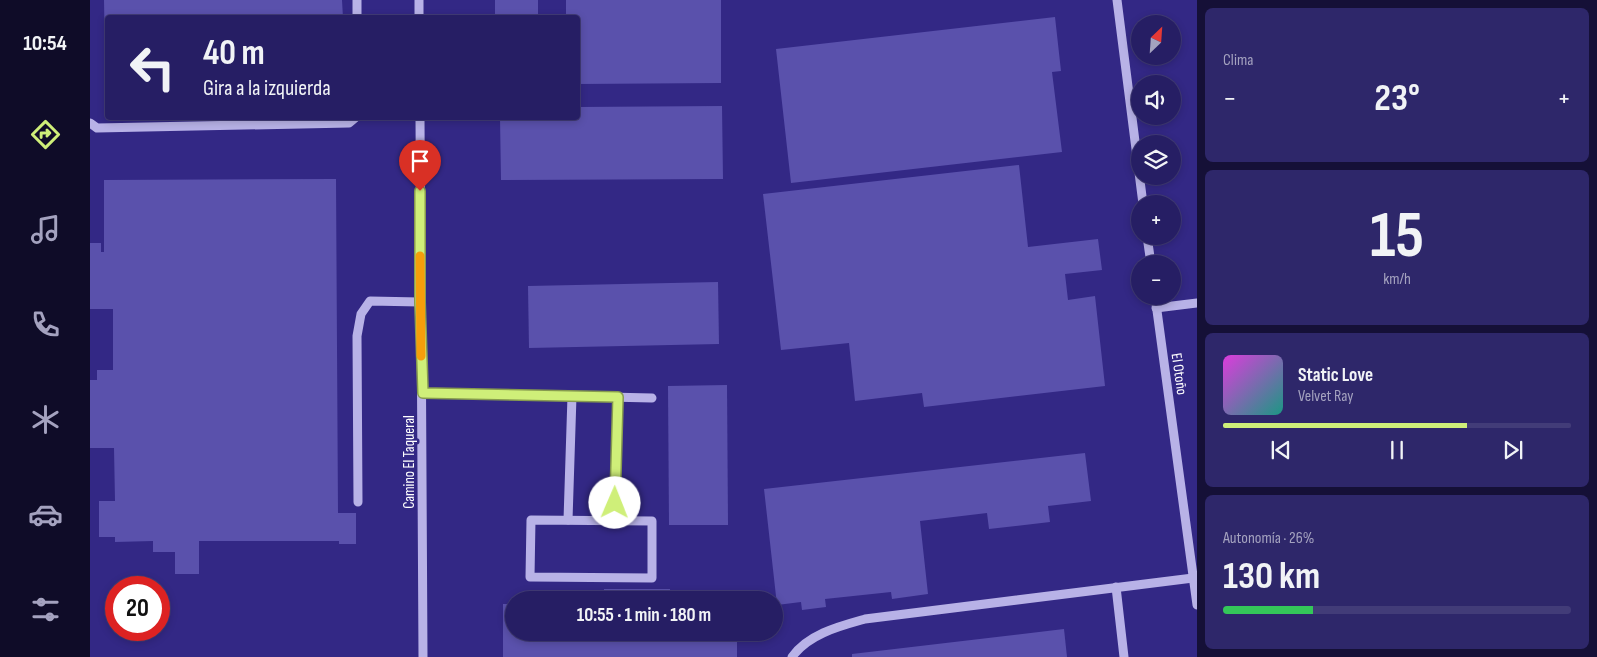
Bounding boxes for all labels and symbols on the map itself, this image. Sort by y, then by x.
north arrow [1131,15,1181,65]
pin [399,140,441,191]
street label: El Otoño [1167,352,1191,396]
street label: Camino El Taqueral [400,415,419,509]
position arrow [588,476,640,528]
speed limit sign: 20 [105,576,170,641]

